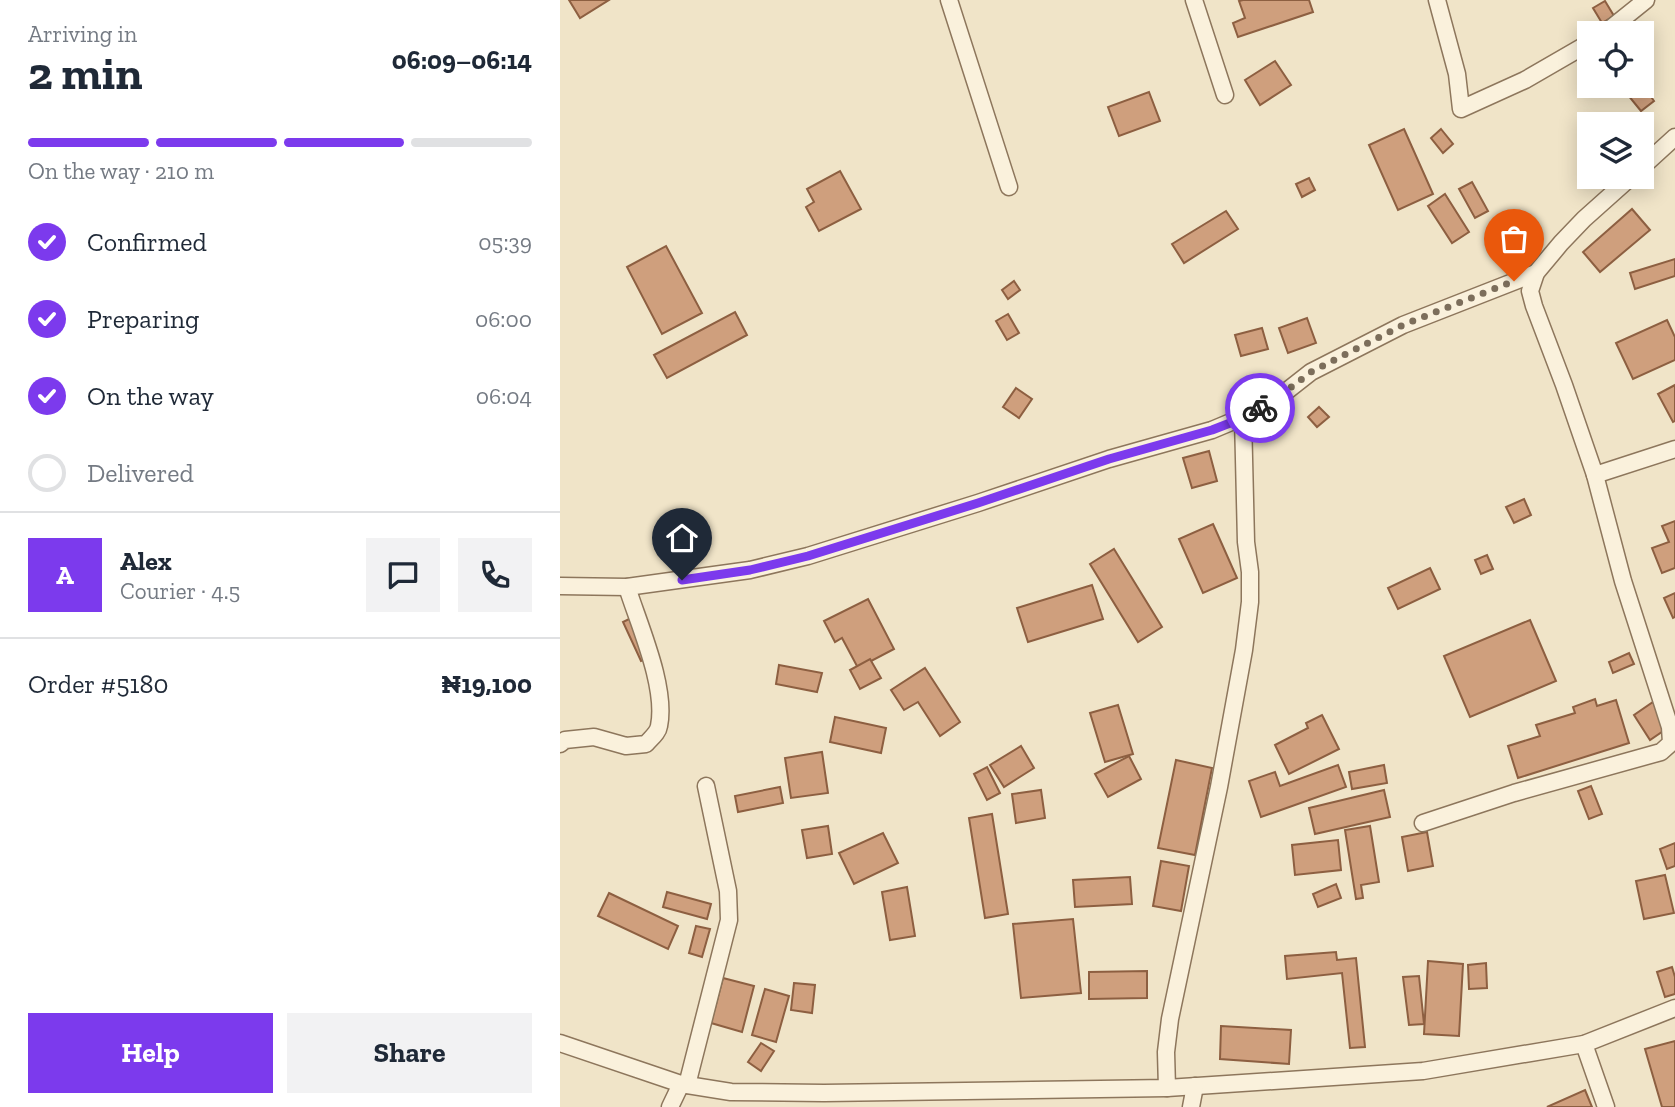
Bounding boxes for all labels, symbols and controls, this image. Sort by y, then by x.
text: Arriving in [28,20,137,48]
map controls [1577,21,1654,189]
button: locate [1577,21,1654,98]
text: 06:09–06:14 [392,44,532,76]
text: 2 min [28,46,143,101]
button: layers [1577,112,1654,189]
text: On the way · 210 m [28,157,214,185]
pin [1484,209,1544,281]
icon: bag [1495,220,1533,258]
icon: check [28,223,66,261]
text: Confirmed [87,226,207,258]
text: 05:39 [478,228,532,256]
icon: check [28,300,66,338]
text: Preparing [87,303,199,335]
text: 06:00 [475,305,532,333]
courier [1225,373,1295,443]
icon: check [28,377,66,415]
text: On the way [87,380,214,412]
text: 06:04 [476,382,532,410]
icon: bike [1241,389,1279,427]
text: Delivered [87,457,194,489]
pin [652,508,712,580]
icon: home [663,519,701,557]
button: chat [366,538,440,612]
button: phone [458,538,532,612]
text: Alex [120,545,172,577]
text: A [56,559,74,591]
text: Courier · 4.5 [120,577,240,605]
text: Order #5180 [28,668,168,700]
text: ₦19,100 [441,668,532,700]
button: Help [28,1013,273,1093]
button: Share [287,1013,532,1093]

